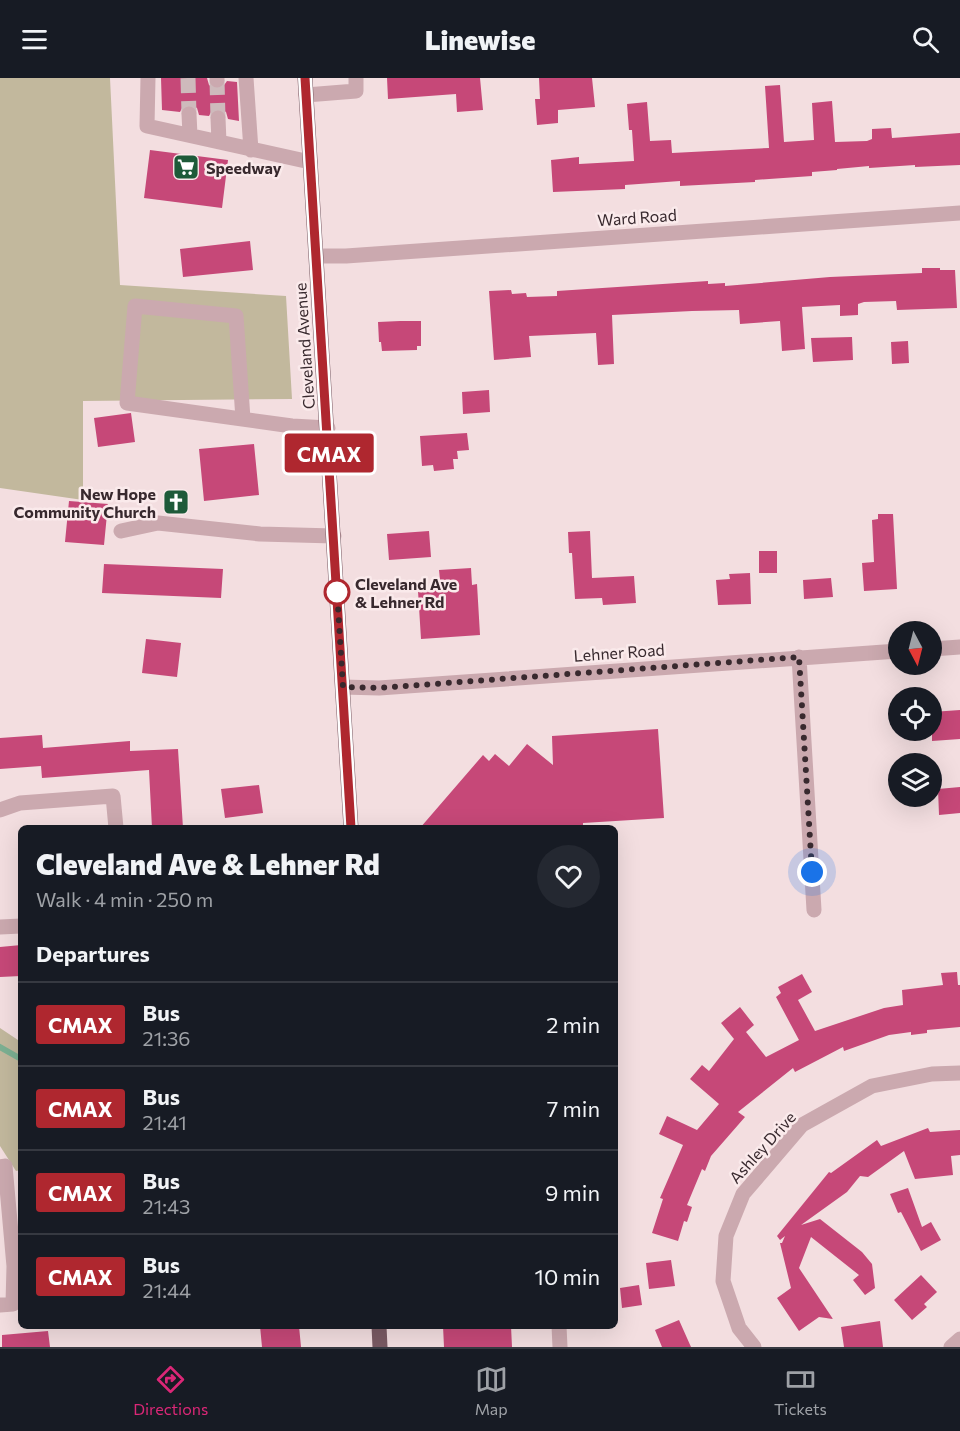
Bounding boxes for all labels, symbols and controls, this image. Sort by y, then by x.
icon: menu [18,23,51,56]
text: Linewise [425,23,535,56]
icon: search [909,23,942,56]
supermarket icon: Speedway [171,152,201,182]
place label: Speedway [206,158,282,177]
street label: Ward Road [597,205,677,229]
street label: Cleveland Avenue [290,282,318,410]
line badge: CMAX [287,434,371,472]
text: CMAX [297,441,361,466]
place label: New Hope Community Church [13,484,156,521]
church icon: New Hope Community Church [161,487,191,517]
place label: Cleveland Ave & Lehner Rd [355,574,457,611]
marker: Cleveland Ave & Lehner Rd [324,579,350,605]
north arrow [888,621,942,675]
map controls [888,621,942,807]
street label: Lehner Road [573,639,665,665]
button: locate [888,687,942,741]
button: layers [888,753,942,807]
button: heart [537,845,600,908]
text: Cleveland Ave & Lehner Rd [36,847,380,881]
your location [797,857,827,887]
text: Walk · 4 min · 250 m [36,887,213,911]
text: Departures [36,940,150,967]
text: Bus [143,999,180,1026]
text: 2 min [546,1011,600,1038]
text: CMAX [48,1012,113,1037]
text: 21:36 [143,1026,191,1050]
text: Bus [143,1083,180,1110]
text: 7 min [547,1095,600,1122]
text: CMAX [48,1096,113,1121]
street label: Ashley Drive [725,1107,799,1187]
text: 21:41 [143,1110,187,1134]
text: Bus [143,1167,180,1194]
text: 9 min [545,1179,600,1206]
text: CMAX [48,1180,113,1205]
text: 21:43 [143,1194,190,1218]
text: Bus [143,1251,180,1278]
text: 10 min [535,1263,600,1290]
text: CMAX [48,1264,113,1289]
text: 21:44 [143,1278,191,1302]
tab: Directions [133,1363,208,1418]
tab: Map [475,1363,508,1418]
tab: Tickets [774,1363,827,1418]

